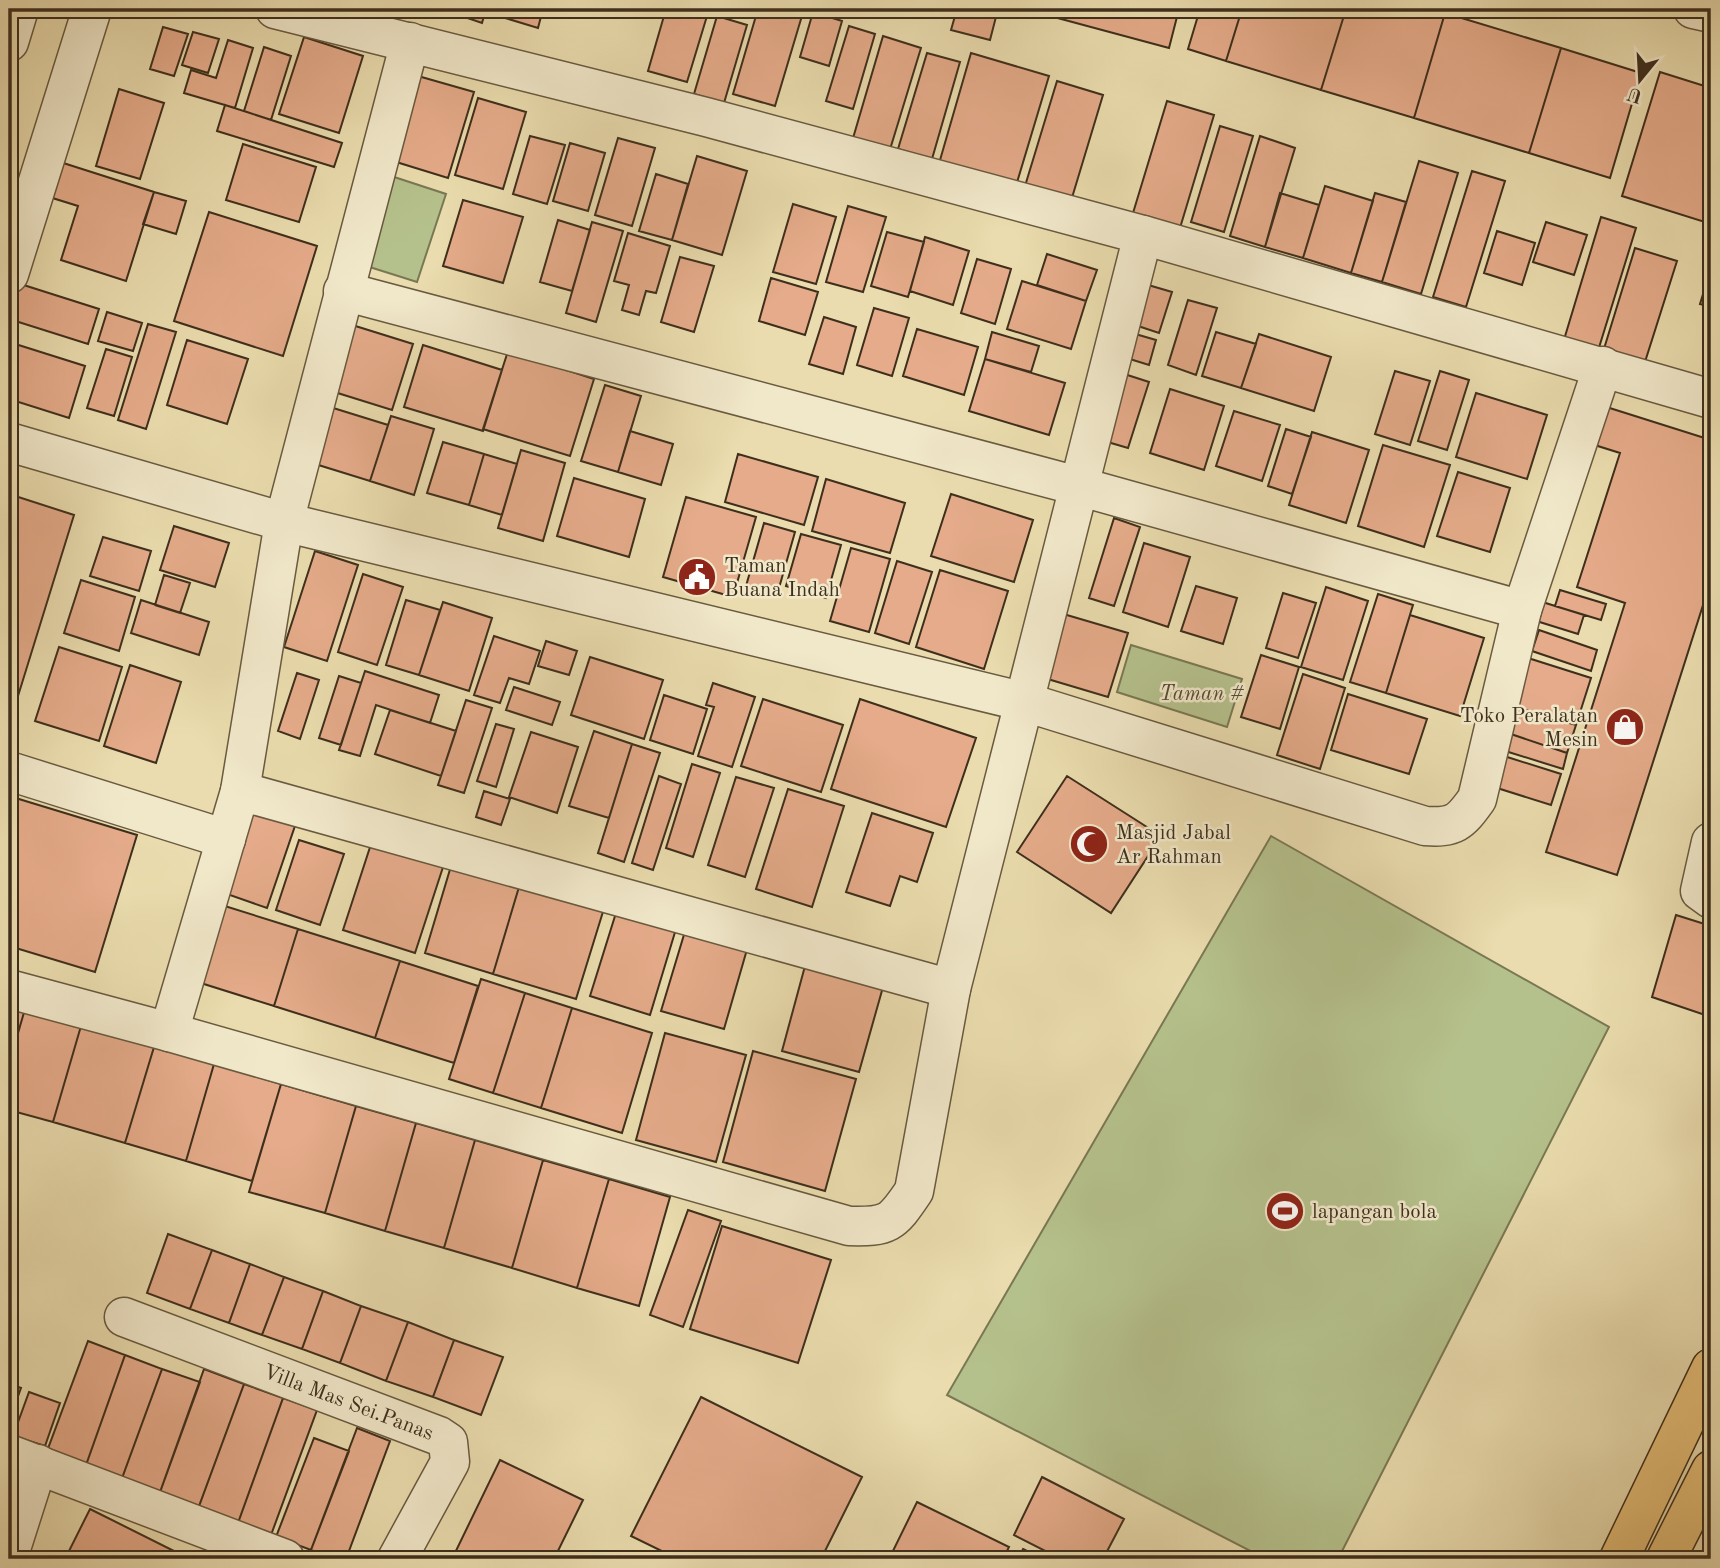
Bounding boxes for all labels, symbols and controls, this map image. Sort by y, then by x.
north arrow [1604,46,1674,116]
text: U [1625,82,1646,105]
public building icon: Taman Buana Indah [676,556,718,598]
place label: Taman Buana Indah [724,556,840,601]
park label: Taman # [1160,684,1244,705]
place label: Toko Peralatan Mesin [1460,706,1598,751]
shop icon: Toko Peralatan Mesin [1604,706,1646,748]
mosque icon: Masjid Jabal Ar Rahman [1068,823,1110,865]
place label: Masjid Jabal Ar Rahman [1116,823,1231,868]
sports icon: lapangan bola [1264,1190,1306,1232]
place label: lapangan bola [1312,1202,1437,1223]
street label: Villa Mas Sei.Panas [260,1362,436,1445]

